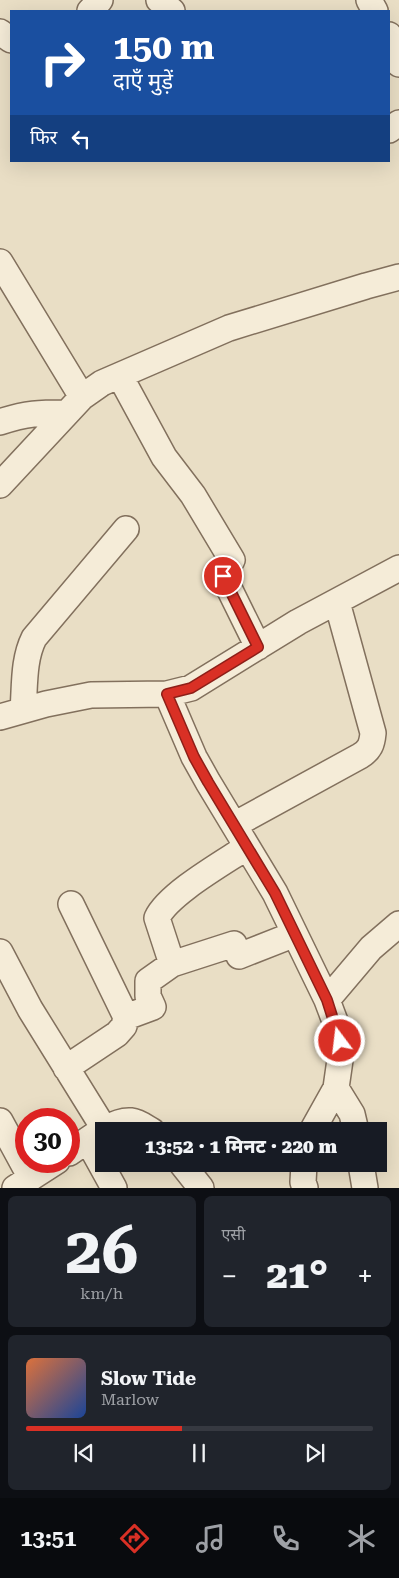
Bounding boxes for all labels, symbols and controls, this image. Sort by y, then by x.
text: 150 m [113,27,214,68]
icon: right [30,30,95,95]
text: दाएँ मुड़ें [113,69,173,94]
icon: left [67,125,95,153]
text: फिर [30,126,57,149]
pin [202,555,244,597]
icon: arrive [209,562,237,590]
position arrow [313,1014,365,1066]
speed limit sign: 30 [15,1108,80,1173]
text: 13:52 · 1 मिनट · 220 m [145,1135,337,1158]
text: 26 [65,1213,138,1289]
text: एसी [222,1225,245,1244]
text: 21° [266,1253,328,1297]
text: − [222,1260,237,1293]
text: + [357,1260,373,1293]
text: km/h [80,1284,123,1303]
text: Slow Tide [101,1367,196,1390]
text: Marlow [101,1390,159,1409]
icon: previous [70,1439,98,1467]
icon: pause [185,1439,213,1467]
icon: next [301,1439,329,1467]
icon: directions [117,1521,152,1556]
icon: music [193,1521,228,1556]
icon: phone [268,1521,303,1556]
icon: climate [344,1521,379,1556]
text: 13:51 [20,1526,76,1551]

